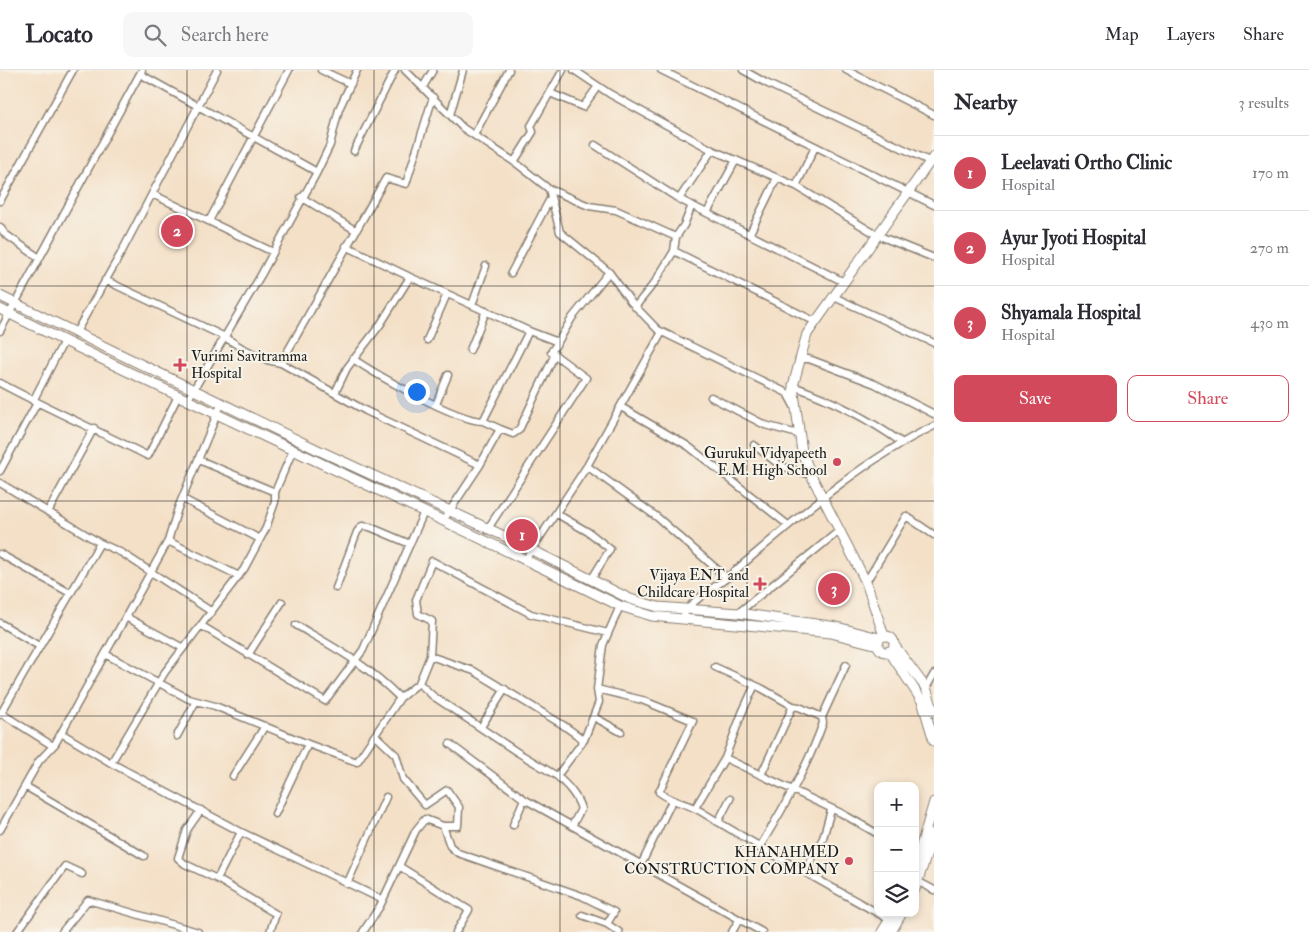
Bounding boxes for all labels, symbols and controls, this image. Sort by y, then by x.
search box [123,12,473,57]
text: Locato [25,19,93,50]
icon: search [141,21,169,49]
text: Search here [181,23,269,47]
text: Map [1105,23,1139,46]
text: Layers [1167,23,1215,46]
text: Share [1243,23,1284,46]
text: Nearby [954,89,1017,116]
text: 3 results [1238,93,1289,113]
text: Leelavati Ortho Clinic [1001,151,1172,175]
text: 1 [967,163,973,183]
text: 170 m [1252,163,1289,183]
text: Hospital [1001,175,1055,195]
pin: 2 [161,212,193,250]
text: Ayur Jyoti Hospital [1001,226,1146,250]
text: 2 [966,238,974,258]
text: 270 m [1250,238,1289,258]
text: Hospital [1001,250,1055,270]
text: Shyamala Hospital [1001,301,1141,325]
text: 3 [967,313,973,333]
text: 430 m [1250,313,1289,333]
text: Hospital [1001,325,1055,345]
place label: Vurimi Savitramma Hospital [191,347,308,384]
marker: Vurimi Savitramma Hospital [173,358,187,372]
button: Save [954,375,1117,422]
button: Share [1127,375,1289,422]
your location [404,379,430,405]
place label: Gurukul Vidyapeeth E.M. High School [704,444,827,480]
marker: Gurukul Vidyapeeth E.M. High School [831,456,843,468]
pin: 1 [506,516,538,554]
place label: Vijaya ENT and Childcare Hospital [637,566,750,603]
pin: 3 [818,570,850,608]
marker: Vijaya ENT and Childcare Hospital [753,577,767,591]
map controls [874,782,919,917]
button: + [874,782,919,827]
button: − [874,827,919,872]
place label: KHANAHMED CONSTRUCTION COMPANY [624,843,840,879]
marker: KHANAHMED CONSTRUCTION COMPANY [843,855,855,867]
button: layers [874,872,919,917]

